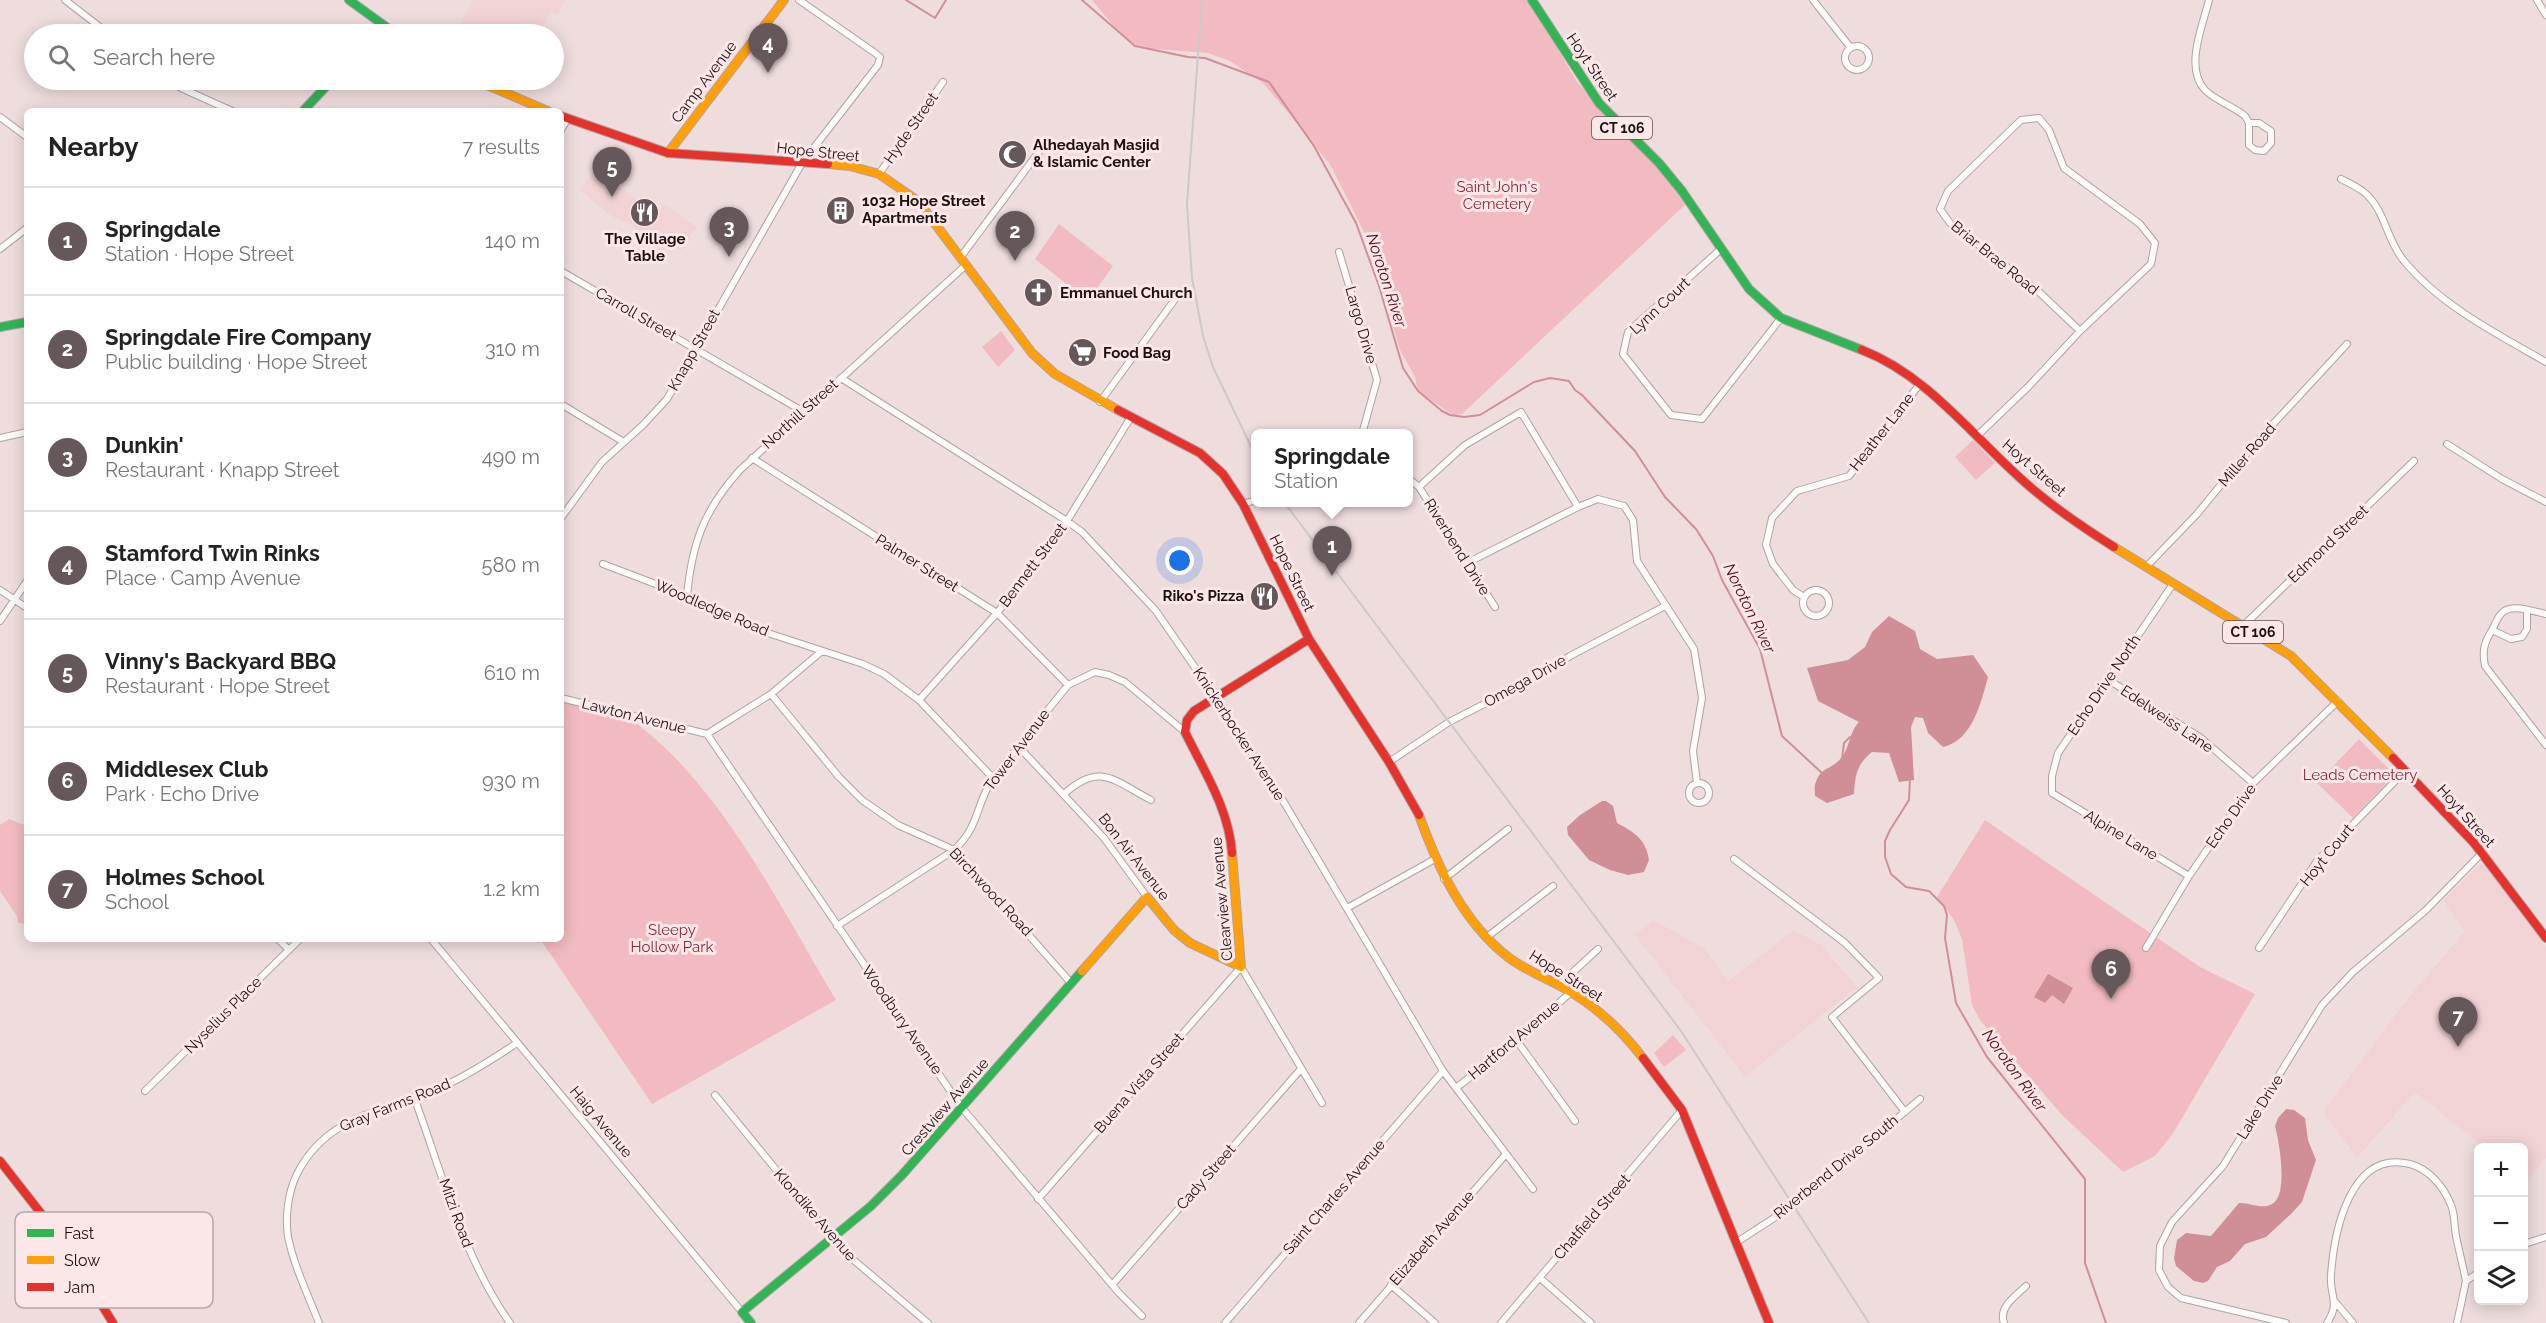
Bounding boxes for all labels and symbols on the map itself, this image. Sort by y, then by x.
pin: 4 [748,23,788,73]
street label: Hoyt Street [1563,30,1621,104]
street label: Camp Avenue [667,38,741,126]
street label: Hyde Street [880,89,942,167]
road number: CT 106 [1592,117,1652,139]
place label: Alhedayah Masjid & Islamic Center [1033,136,1160,171]
mosque icon: Alhedayah Masjid & Islamic Center [996,138,1028,170]
street label: Hope Street [776,139,860,165]
pin: 5 [592,148,632,197]
park label: Saint John's Cemetery [1456,178,1538,213]
place label: 1032 Hope Street Apartments [862,192,986,227]
building icon: 1032 Hope Street Apartments [825,194,857,226]
restaurant icon: The Village Table [629,196,661,228]
pin: 3 [710,208,748,257]
pin: 2 [996,212,1034,261]
street label: Briar Brae Road [1948,217,2042,299]
place label: The Village Table [604,230,686,265]
water label: Noroton River [1362,231,1411,330]
street label: Lynn Court [1626,274,1694,338]
church icon: Emmanuel Church [1023,277,1055,309]
street label: Carroll Street [592,284,680,344]
place label: Emmanuel Church [1060,284,1193,302]
street label: Largo Drive [1341,284,1381,366]
street label: Knapp Street [664,306,724,394]
supermarket icon: Food Bag [1066,337,1098,369]
place label: Food Bag [1103,344,1171,362]
street label: Northill Street [758,375,842,453]
street label: Heather Lane [1846,389,1918,474]
street label: Miller Road [2215,420,2279,490]
street label: Hoyt Street [1999,436,2069,500]
street label: Riverbend Drive [1420,495,1494,599]
street label: Edmond Street [2284,501,2372,587]
street label: Bennett Street [996,519,1070,611]
pin: 1 [1312,526,1352,576]
street label: Palmer Street [872,530,962,596]
street label: Hope Street [1266,532,1318,614]
your location [1165,546,1194,575]
water label: Noroton River [1720,560,1780,657]
street label: Woodledge Road [652,576,772,640]
restaurant icon: Riko's Pizza [1249,580,1281,612]
place label: Riko's Pizza [1163,587,1244,605]
road number: CT 106 [2223,621,2283,643]
street label: Echo Drive North [2064,631,2144,739]
street label: Omega Drive [1481,651,1569,711]
street label: Knickerbocker Avenue [1189,664,1289,804]
street label: Edelweiss Lane [2117,681,2217,757]
street label: Lawton Avenue [580,694,688,738]
street label: Tower Avenue [980,705,1054,794]
park label: Leads Cemetery [2303,766,2417,784]
street label: Echo Drive [2202,780,2260,852]
street label: Hoyt Street [2433,781,2499,851]
street label: Alpine Lane [2081,806,2161,864]
street label: Bon Air Avenue [1094,810,1174,904]
street label: Hoyt Court [2296,820,2358,890]
street label: Clearview Avenue [1208,836,1236,962]
street label: Birchwood Road [946,844,1036,940]
park label: Sleepy Hollow Park [631,921,714,956]
street label: Hope Street [1526,946,1606,1006]
pin: 6 [2092,950,2130,999]
street label: Woodbury Avenue [858,962,946,1078]
street label: Nyselius Place [181,973,265,1057]
street label: Hartford Avenue [1465,997,1563,1083]
pin: 7 [2438,998,2478,1047]
water label: Noroton River [1978,1025,2051,1116]
street label: Buena Vista Street [1090,1029,1188,1137]
street label: Crestview Avenue [898,1054,993,1160]
street label: Lake Drive [2233,1071,2287,1143]
street label: Gray Farms Road [337,1075,453,1135]
street label: Haig Avenue [566,1083,636,1162]
street label: Riverbend Drive South [1770,1111,1902,1223]
street label: Saint Charles Avenue [1279,1136,1389,1258]
street label: Cady Street [1173,1141,1239,1213]
street label: Klondike Avenue [770,1165,860,1265]
street label: Chatfield Street [1550,1171,1634,1263]
street label: Mitzi Road [435,1176,477,1250]
street label: Elizabeth Avenue [1386,1187,1478,1289]
legend [15,1212,213,1308]
text: Fast [64,1224,95,1243]
text: Slow [64,1251,100,1270]
text: Jam [64,1278,95,1297]

